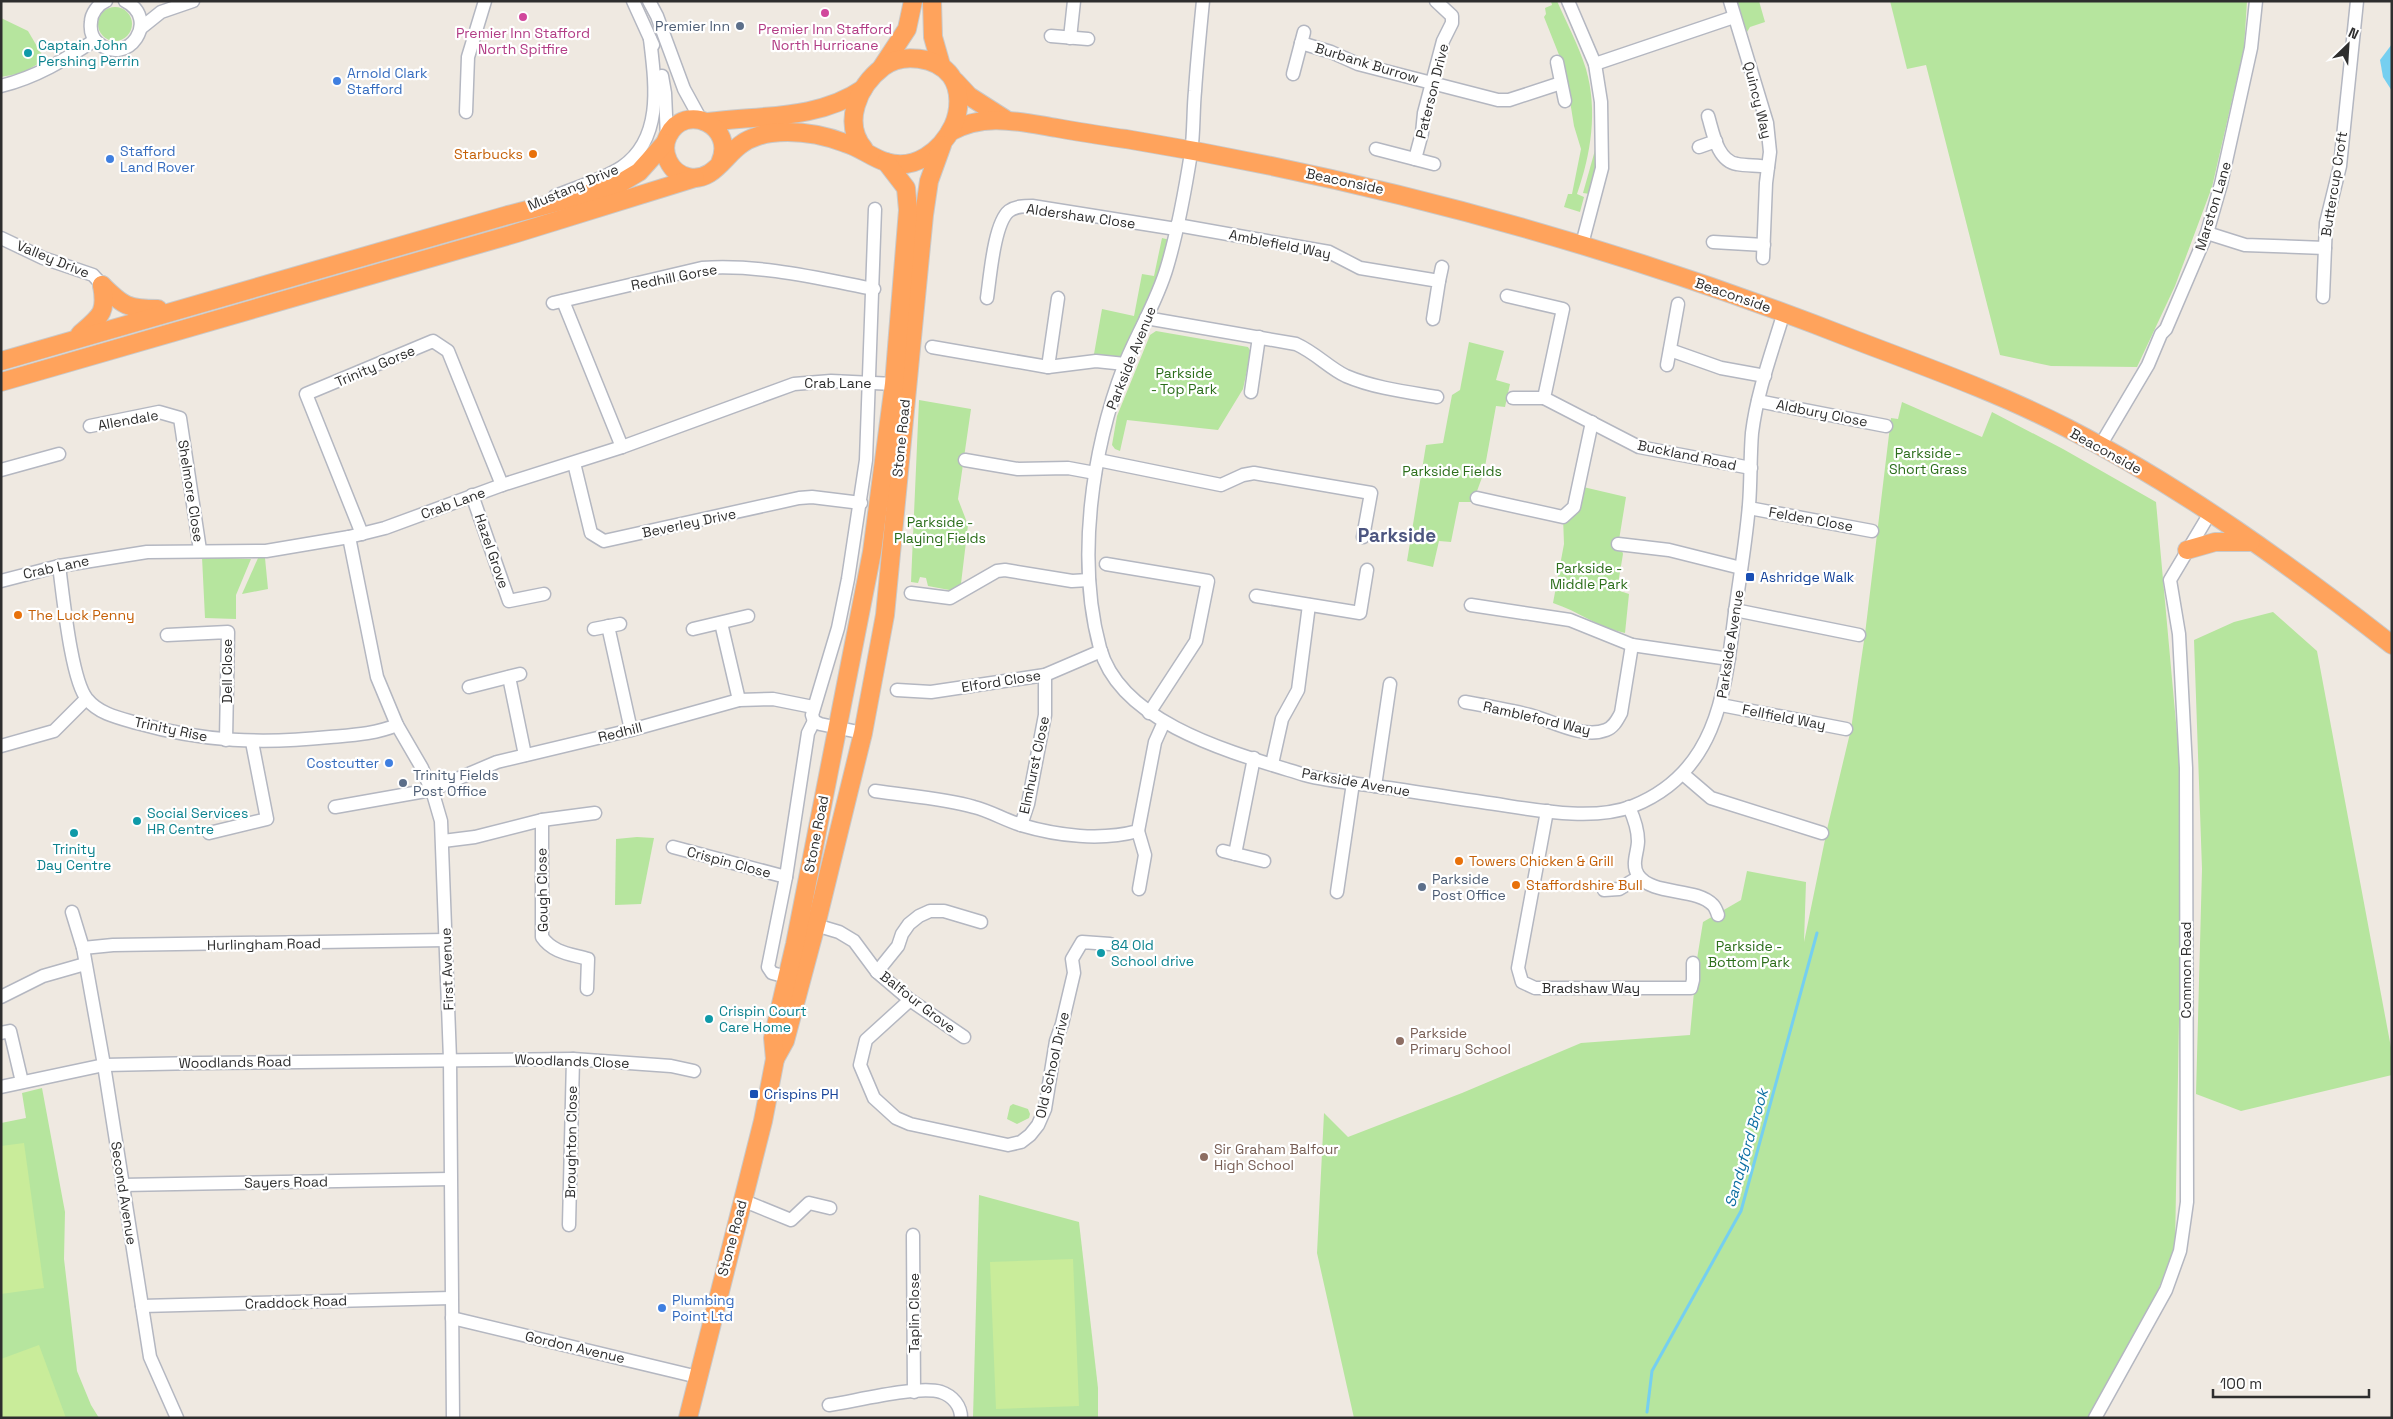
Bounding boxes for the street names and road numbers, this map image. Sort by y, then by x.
street label: Burbank Burrow [1313,39,1421,87]
street label: Paterson Drive [1412,42,1452,140]
street label: Quincy Way [1740,60,1776,140]
street label: Buttercup Croft [2317,130,2351,238]
street label: Marston Lane [2191,159,2235,253]
street label: Mustang Drive [525,160,621,214]
street label: Beaconside [1304,164,1386,198]
street label: Aldershaw Close [1025,199,1137,233]
street label: Amblefield Way [1228,225,1332,263]
street label: Valley Drive [14,236,92,282]
street label: Redhill Gorse [629,260,719,294]
street label: Beaconside [1693,274,1773,316]
street label: Parkside Avenue [1102,304,1160,412]
street label: Trinity Gorse [332,341,418,391]
street label: Crab Lane [804,374,872,392]
street label: Aldbury Close [1775,395,1869,431]
street label: Stone Road [888,398,914,478]
street label: Allendale [96,406,160,434]
street label: Beaconside [2067,424,2145,478]
street label: Buckland Road [1636,436,1738,474]
street label: Shelmore Close [174,439,208,543]
street label: Crab Lane [418,483,488,523]
street label: Felden Close [1767,503,1855,535]
street label: Beverley Drive [640,504,738,542]
street label: Hazel Grove [471,511,513,591]
street label: Crab Lane [21,551,91,583]
street label: Parkside Avenue [1713,588,1747,700]
street label: Dell Close [218,639,236,703]
street label: Elford Close [960,666,1042,696]
street label: Rambleford Way [1481,697,1593,739]
street label: Fellfield Way [1741,700,1827,734]
street label: Trinity Rise [133,712,209,746]
street label: Elmhurst Close [1015,714,1053,816]
street label: Redhill [596,718,644,746]
street label: Parkside Avenue [1300,764,1412,800]
street label: Stone Road [800,794,832,874]
street label: Crispin Close [685,842,773,882]
street label: Gough Close [532,848,552,932]
street label: Common Road [2177,922,2195,1018]
street label: First Avenue [437,927,457,1011]
street label: Hurlingham Road [207,934,321,954]
street label: Balfour Grove [877,967,959,1037]
street label: Bradshaw Way [1542,979,1640,997]
street label: Old School Drive [1031,1010,1073,1120]
street label: Woodlands Close [514,1050,630,1072]
street label: Woodlands Road [178,1052,292,1072]
street label: Broughton Close [561,1086,581,1198]
street label: Second Avenue [107,1140,141,1246]
street label: Sayers Road [244,1172,328,1192]
street label: Stone Road [713,1198,751,1278]
street label: Taplin Close [905,1273,923,1353]
street label: Craddock Road [244,1291,348,1313]
street label: Gordon Avenue [523,1327,627,1367]

